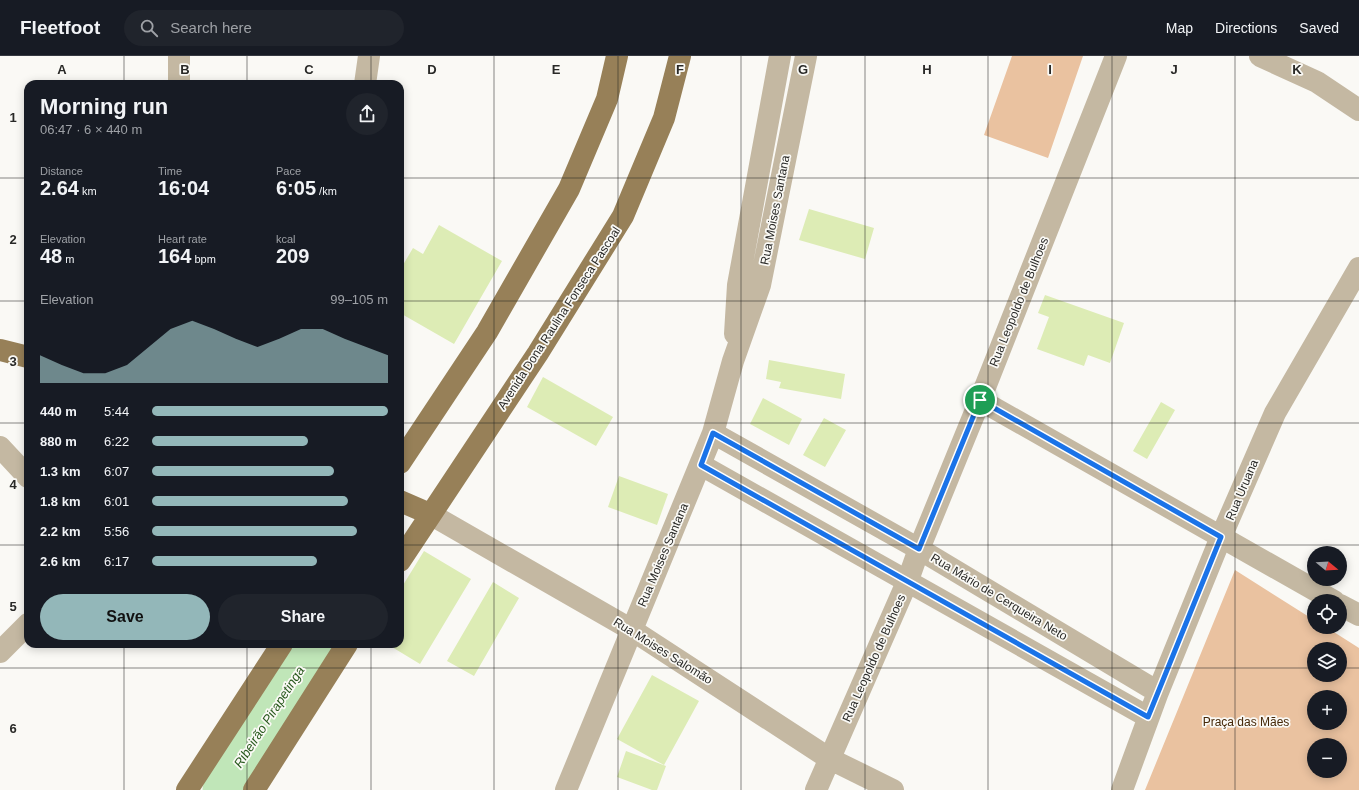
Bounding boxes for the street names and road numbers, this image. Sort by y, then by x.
street label: Rua Moises Santana [757,154,793,266]
street label: Avenida Dona Raulina Fonseca Pascoal [495,224,623,412]
street label: Rua Leopoldo de Bulhoes [987,235,1051,369]
street label: Rua Uruana [1223,457,1261,523]
street label: Rua Moises Santana [635,501,691,609]
street label: Rua Mário de Cerqueira Neto [928,551,1070,644]
street label: Rua Leopoldo de Bulhoes [840,592,908,724]
street label: Rua Moises Salomão [611,615,715,687]

